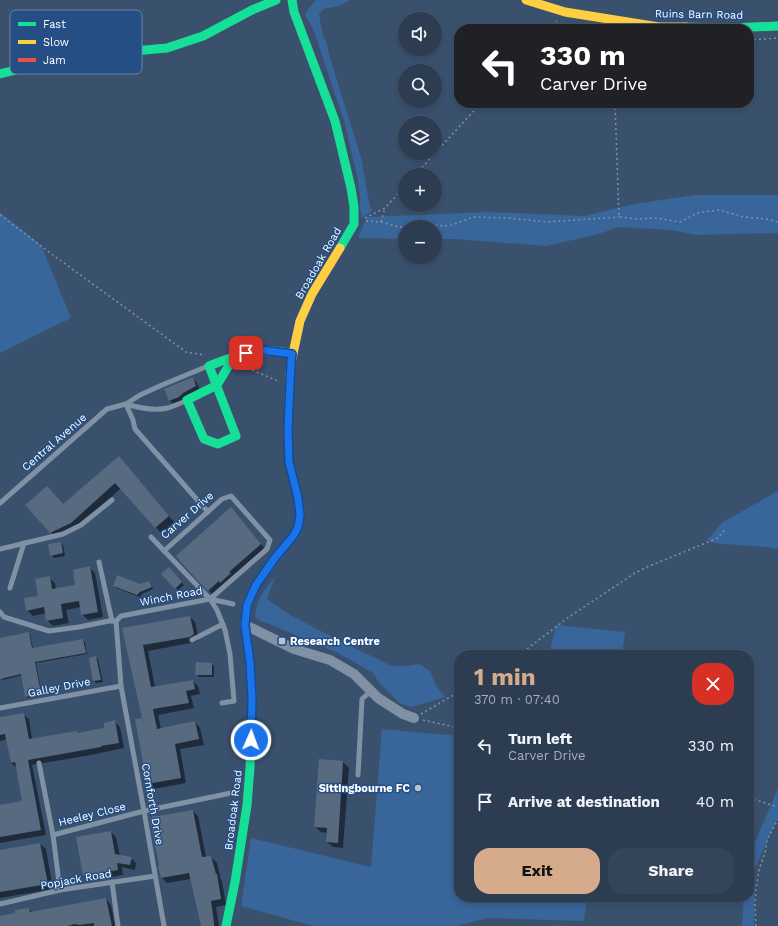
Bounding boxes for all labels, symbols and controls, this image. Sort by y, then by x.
street label: Ruins Barn Road [655,7,743,22]
legend [10,10,142,74]
map controls [398,12,442,264]
button: sound [398,12,442,56]
text: Fast [43,18,66,31]
text: Slow [43,36,69,49]
text: 330 m [540,39,626,72]
icon: left [474,40,526,92]
text: Jam [43,54,66,67]
button: search [398,64,442,108]
text: Carver Drive [540,73,647,94]
button: layers [398,116,442,160]
button: + [398,168,442,212]
button: − [398,220,442,264]
street label: Broadoak Road [293,225,344,301]
pin [229,336,263,370]
icon: arrive [235,342,257,364]
street label: Central Avenue [19,411,89,474]
street label: Carver Drive [158,489,216,542]
street label: Winch Road [138,584,204,609]
place label: Research Centre [290,635,380,648]
marker: Research Centre [277,636,287,646]
text: 1 min [474,663,536,691]
button: close [692,663,734,705]
street label: Galley Drive [27,675,92,700]
text: 370 m · 07:40 [474,692,560,707]
position arrow [230,719,272,761]
text: Turn left [508,730,572,748]
icon: left [474,735,496,757]
text: 330 m [688,737,734,755]
text: Carver Drive [508,748,586,763]
street label: Cornforth Drive [139,762,166,846]
street label: Broadoak Road [222,769,245,851]
place label: Sittingbourne FC [319,782,410,795]
marker: Sittingbourne FC [413,783,423,793]
icon: arrive [474,791,496,813]
text: Arrive at destination [508,793,660,811]
text: 40 m [696,793,734,811]
street label: Heeley Close [57,800,127,829]
button: Exit [474,848,600,894]
button: Share [608,848,734,894]
street label: Popjack Road [39,867,113,892]

